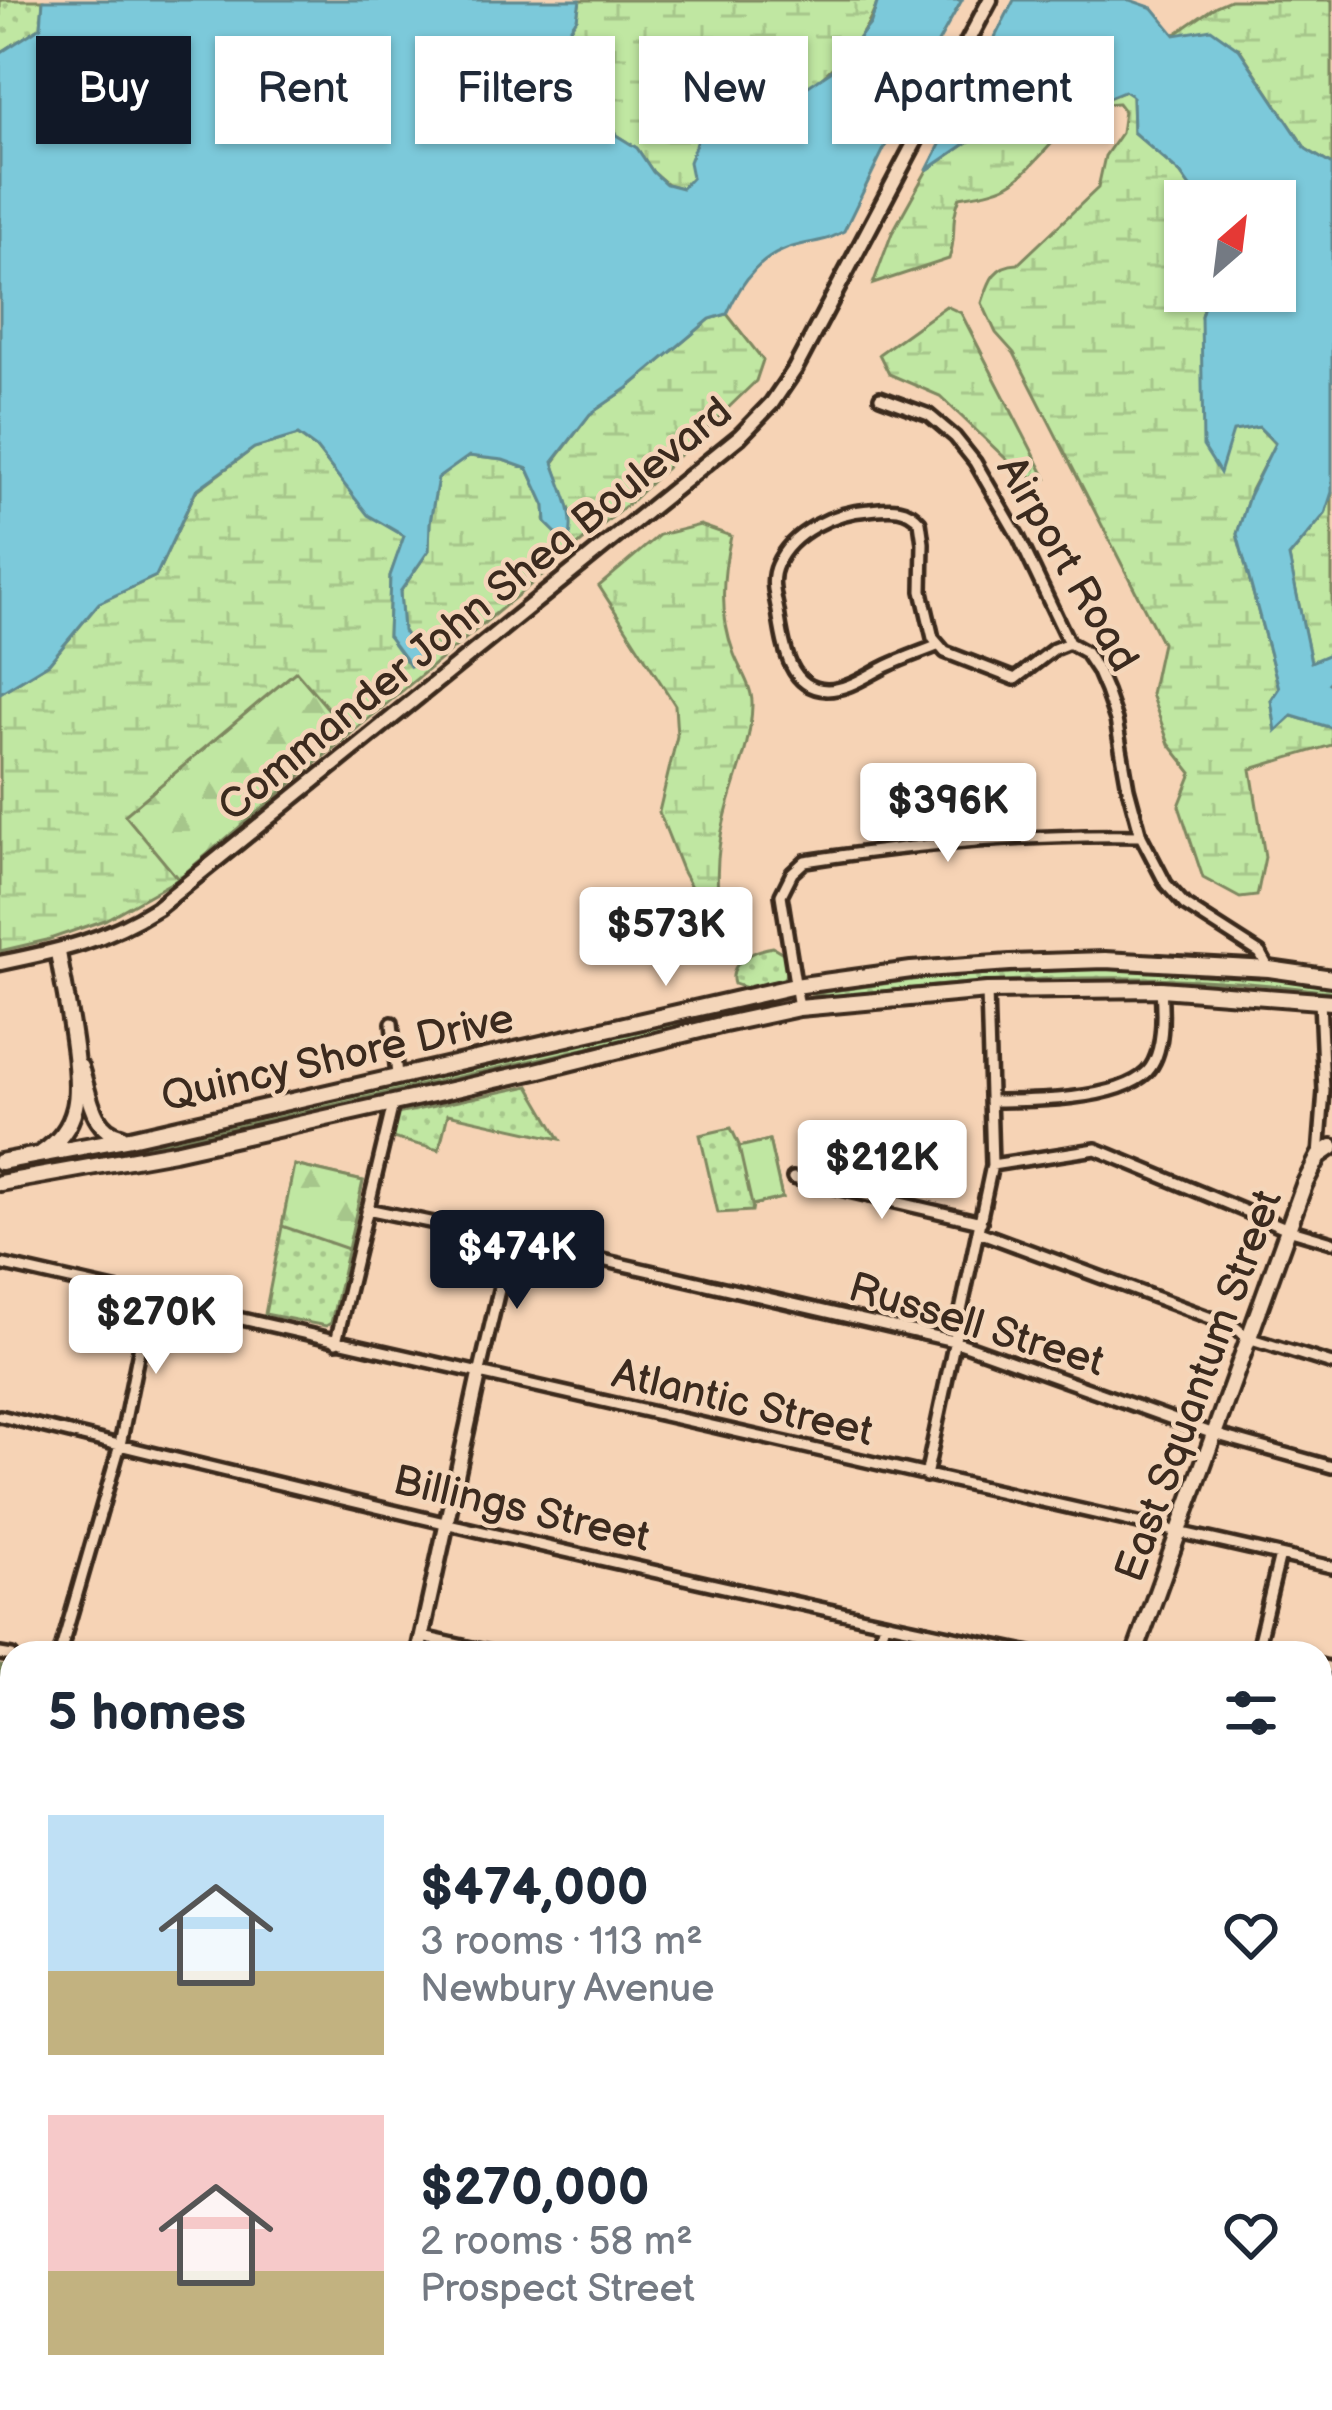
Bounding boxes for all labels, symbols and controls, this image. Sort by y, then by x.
chip: Buy [36,36,191,144]
chip: Rent [215,36,391,144]
chip: Filters [415,36,615,144]
chip: New [639,36,808,144]
chip: Apartment [832,36,1114,144]
north arrow [1164,180,1296,312]
map controls [1164,180,1296,312]
street label: Commander John Shea Boulevard [208,387,743,833]
street label: Airport Road [985,447,1149,681]
pin: $396K [864,763,1032,865]
text: $396K [887,778,1009,825]
pin: $573K [582,887,750,989]
text: $573K [606,902,726,949]
street label: Quincy Shore Drive [156,993,519,1124]
pin: $212K [798,1120,966,1222]
text: $212K [825,1135,939,1182]
street label: East Squantum Street [1105,1183,1294,1589]
pin: $474K [433,1210,601,1312]
text: $474K [457,1225,577,1272]
street label: Russell Street [842,1262,1110,1388]
pin: $270K [72,1275,240,1377]
text: $270K [96,1290,216,1337]
street label: Atlantic Street [607,1349,878,1458]
street label: Billings Street [388,1455,655,1564]
icon: filters [1218,1680,1284,1746]
text: 5 homes [48,1683,246,1744]
text: $474,000 [420,1858,648,1919]
icon: home [144,1863,288,2007]
icon: heart [1218,1902,1284,1968]
text: 3 rooms · 113 m² [420,1919,703,1966]
text: Newbury Avenue [420,1966,714,2013]
text: $270,000 [420,2158,649,2219]
icon: home [144,2163,288,2307]
icon: heart [1218,2202,1284,2268]
text: 2 rooms · 58 m² [420,2219,693,2266]
text: Prospect Street [420,2266,695,2313]

